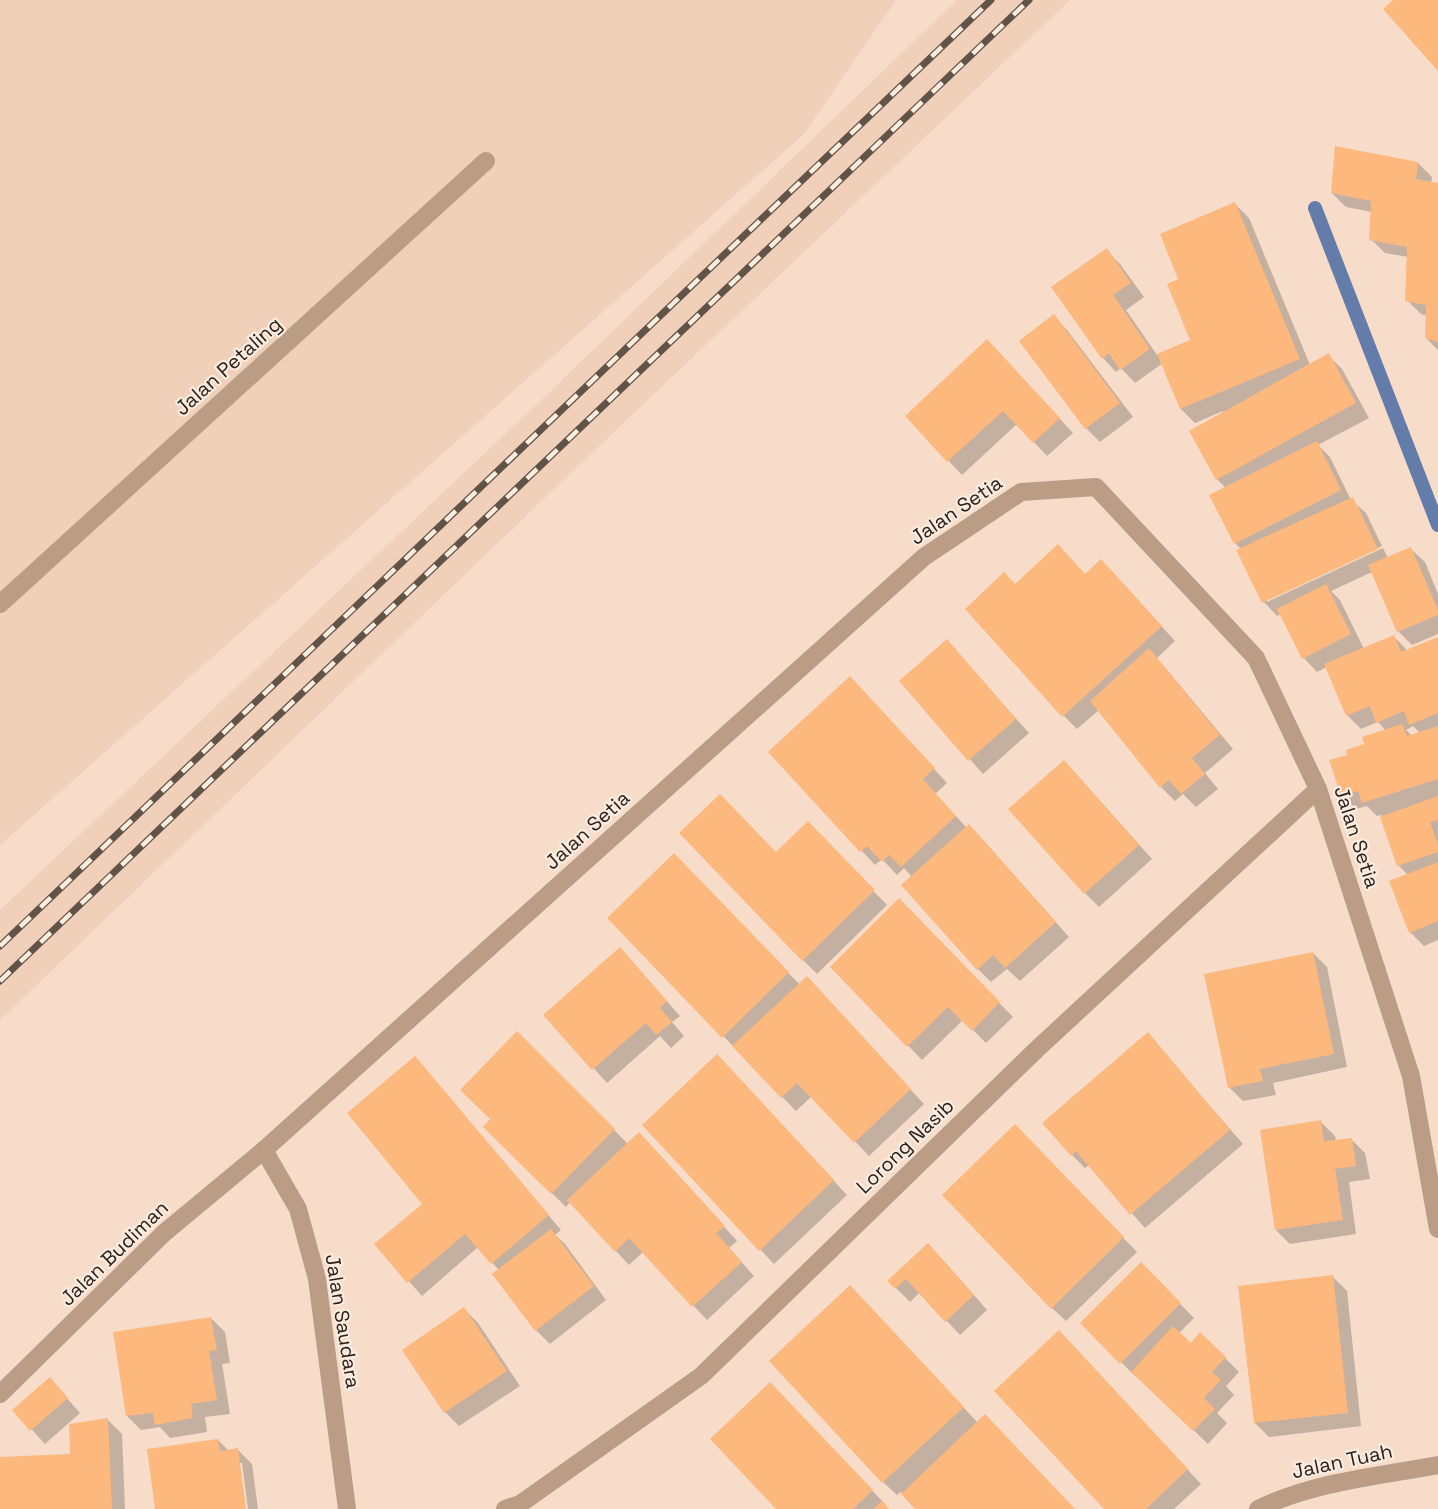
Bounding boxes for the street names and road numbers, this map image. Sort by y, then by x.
street label: Jalan Petaling [169,311,287,421]
street label: Jalan Setia [905,470,1007,550]
street label: Jalan Setia [1328,783,1386,891]
street label: Jalan Setia [539,785,635,875]
street label: Lorong Nasib [851,1093,959,1199]
street label: Jalan Budiman [54,1195,174,1311]
street label: Jalan Saudara [320,1252,366,1390]
street label: Jalan Tuah [1289,1438,1395,1484]

